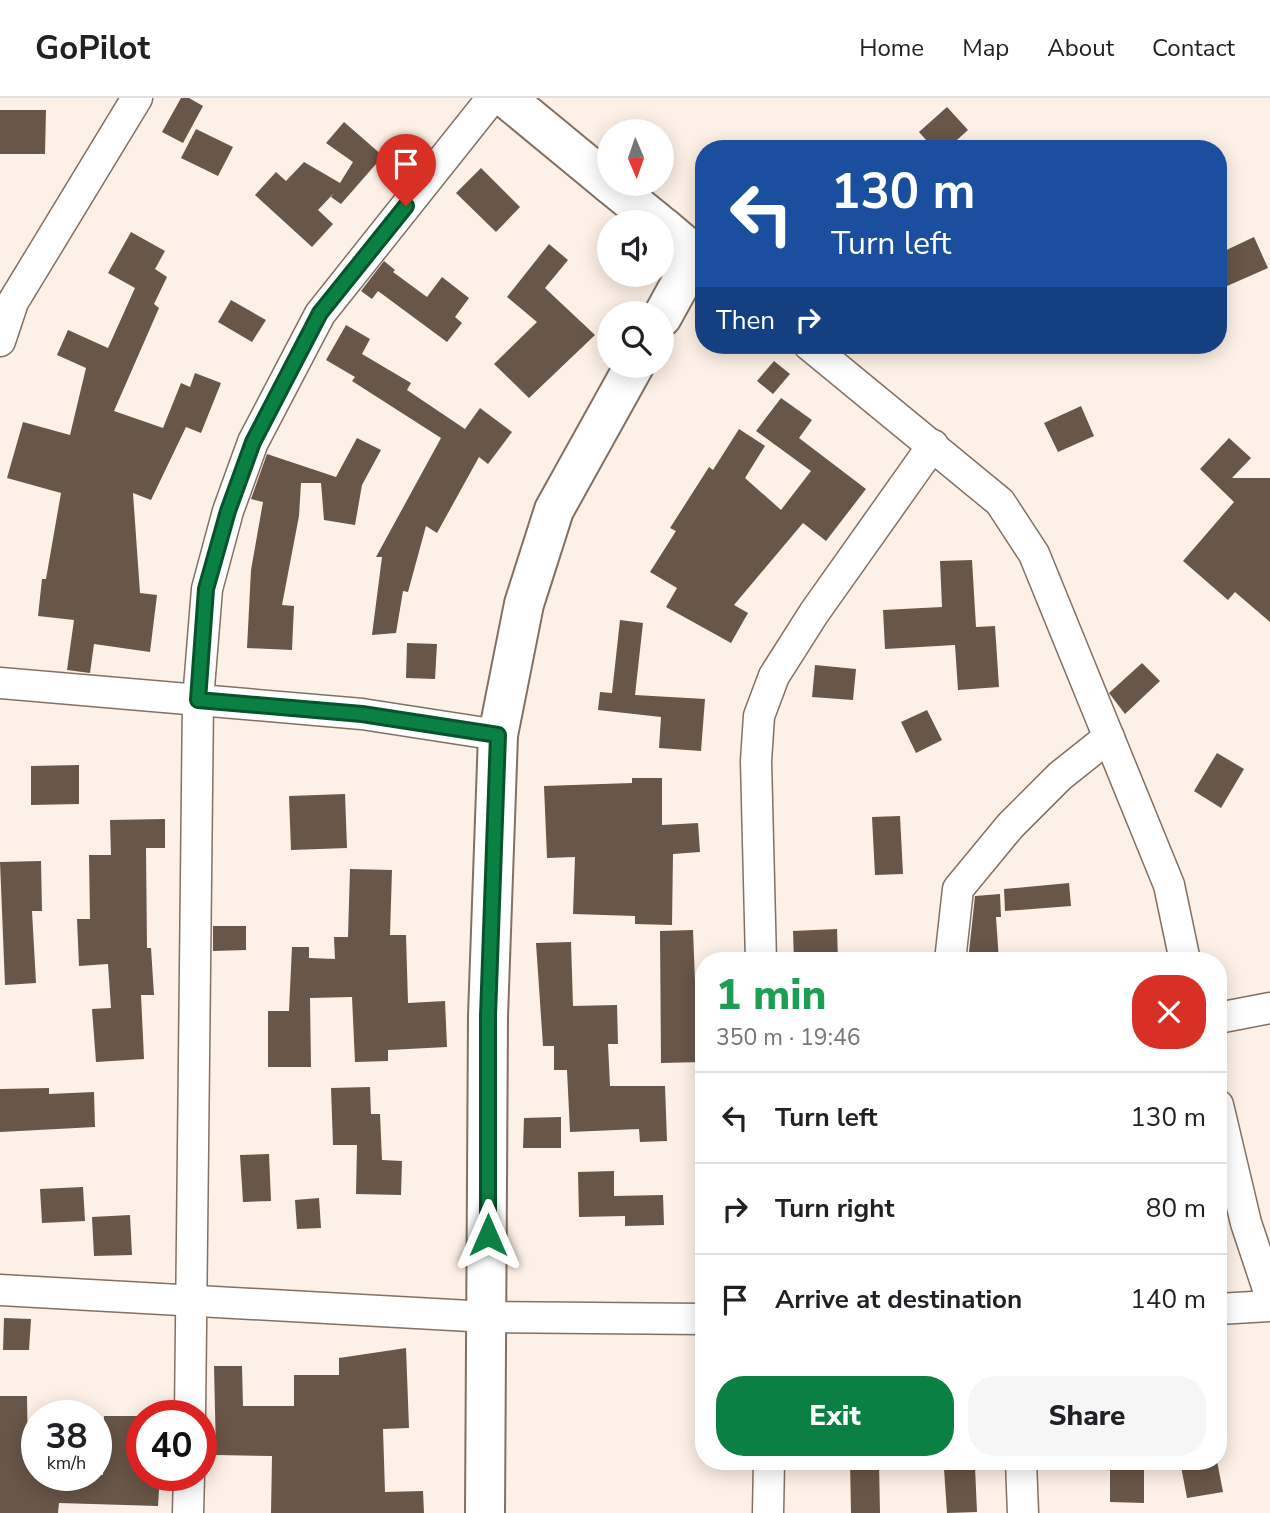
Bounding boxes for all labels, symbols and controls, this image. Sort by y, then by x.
text: GoPilot [35,26,150,71]
text: Home [859,32,924,64]
text: Map [962,32,1009,64]
text: About [1047,32,1114,64]
text: Contact [1152,32,1235,64]
north arrow [597,119,674,196]
map controls [597,119,674,378]
pin [376,134,436,206]
icon: arrive [387,145,425,183]
text: 130 m [831,158,975,225]
icon: left [716,168,807,259]
button: sound [597,210,674,287]
text: Turn left [831,222,951,265]
button: search [597,301,674,378]
icon: right [789,301,827,339]
text: Then [716,303,775,338]
text: 1 min [716,967,826,1024]
button: close [1132,975,1206,1049]
text: 350 m · 19:46 [716,1022,861,1053]
icon: left [716,1099,754,1137]
text: Turn left [775,1100,878,1135]
text: 130 m [1130,1100,1206,1135]
icon: right [716,1190,754,1228]
text: Turn right [775,1191,894,1226]
text: 80 m [1146,1191,1206,1226]
position arrow [451,1198,525,1272]
icon: arrive [716,1281,754,1319]
text: Arrive at destination [775,1282,1022,1317]
text: 140 m [1130,1282,1206,1317]
button: Exit [716,1376,954,1456]
button: Share [968,1376,1206,1456]
speed limit sign: 40 [126,1400,217,1491]
text: 38 [45,1413,88,1460]
text: km/h [47,1451,86,1475]

